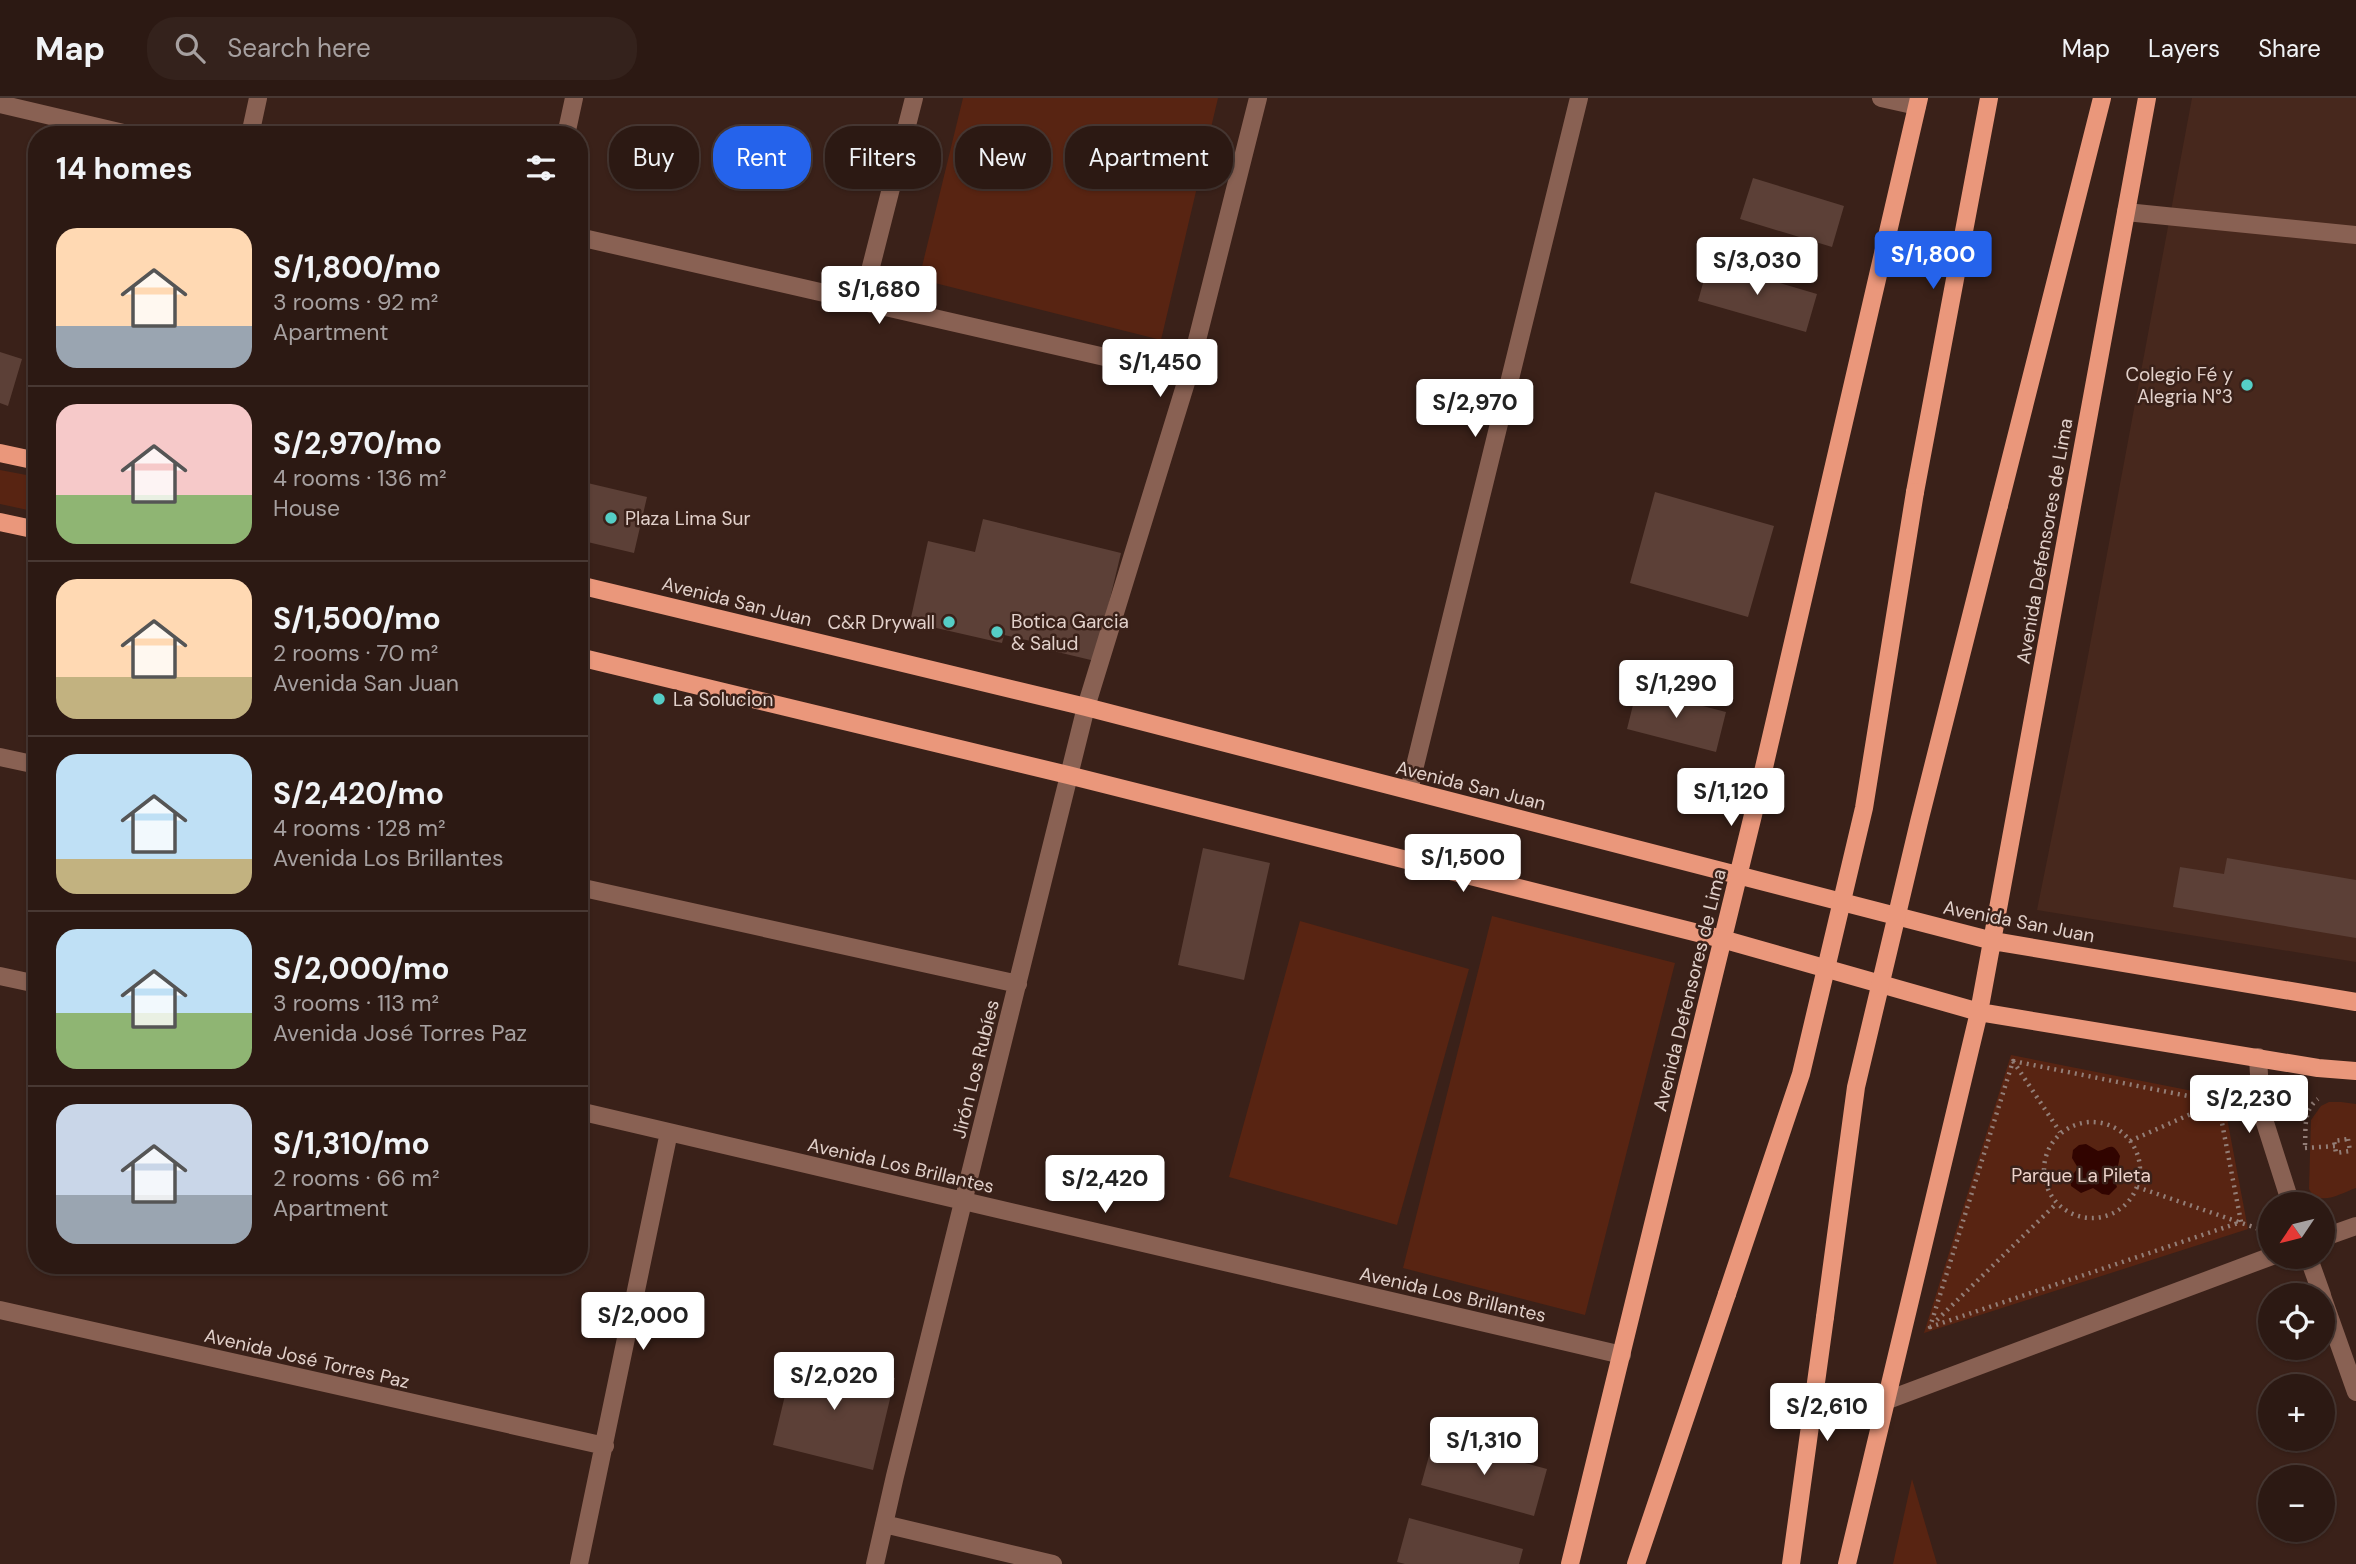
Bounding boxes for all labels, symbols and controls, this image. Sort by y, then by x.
search box [147,17,637,80]
text: Map [35,27,105,70]
icon: search [171,29,209,67]
text: Search here [227,31,371,65]
text: Map [2062,33,2110,64]
text: Layers [2148,33,2220,64]
text: Share [2258,33,2321,64]
chip: Buy [609,126,699,189]
chip: Rent [713,126,811,189]
chip: Filters [825,126,941,189]
chip: New [955,126,1051,189]
chip: Apartment [1065,126,1233,189]
text: 14 homes [56,149,193,188]
icon: filters [522,149,560,187]
pin: S/1,800 [1868,232,1998,291]
pin: S/3,030 [1692,238,1822,297]
text: S/1,800 [1891,239,1975,269]
text: S/3,030 [1713,245,1801,275]
text: S/1,800/mo [273,248,441,287]
icon: home [112,256,196,340]
pin: S/1,680 [814,266,944,326]
text: S/1,680 [837,274,921,304]
text: 3 rooms · 92 m² [273,287,438,317]
text: Apartment [273,317,388,347]
pin: S/1,450 [1095,340,1225,399]
text: S/1,450 [1118,347,1202,377]
place label: Colegio Fé y Alegria N°3 [2125,362,2233,409]
marker: Colegio Fé y Alegria N°3 [2239,377,2255,393]
pin: S/2,970 [1410,380,1540,439]
text: S/2,970 [1432,387,1518,417]
street label: Avenida Defensores de Lima [2011,416,2078,666]
text: S/2,970/mo [273,424,442,463]
icon: home [112,432,196,516]
text: 4 rooms · 136 m² [273,463,447,493]
text: House [273,493,340,523]
place label: Plaza Lima Sur [625,506,751,531]
marker: Plaza Lima Sur [603,510,619,526]
street label: Avenida San Juan [659,571,814,632]
text: S/1,500/mo [273,599,441,638]
icon: home [112,607,196,691]
place label: Botica Garcia & Salud [1011,609,1129,656]
place label: C&R Drywall [827,610,935,635]
marker: C&R Drywall [941,614,957,630]
marker: Botica Garcia & Salud [989,624,1005,640]
text: 2 rooms · 70 m² [273,638,438,668]
pin: S/1,290 [1611,660,1741,720]
text: Avenida San Juan [273,668,459,698]
text: S/1,290 [1635,668,1717,698]
place label: La Solucion [673,687,773,712]
marker: La Solucion [651,691,667,707]
street label: Avenida San Juan [1393,755,1548,816]
pin: S/1,120 [1666,768,1796,828]
text: S/2,420/mo [273,774,444,813]
text: S/1,120 [1693,776,1769,806]
icon: home [112,782,196,866]
text: 4 rooms · 128 m² [273,813,445,843]
pin: S/1,500 [1398,834,1528,894]
text: S/1,500 [1421,842,1505,872]
text: Avenida Los Brillantes [273,843,504,873]
street label: Avenida Defensores de Lima [1647,866,1732,1114]
street label: Avenida San Juan [1941,895,2097,948]
text: S/2,000/mo [273,949,450,988]
icon: home [112,957,196,1041]
text: 3 rooms · 113 m² [273,988,439,1018]
street label: Jirón Los Rubíes [946,997,1005,1141]
text: Avenida José Torres Paz [273,1018,527,1048]
pin: S/2,230 [2184,1076,2314,1135]
text: S/2,230 [2206,1083,2292,1113]
text: S/1,310/mo [273,1124,430,1163]
icon: home [112,1132,196,1216]
street label: Avenida Los Brillantes [805,1132,997,1199]
pin: S/2,420 [1040,1156,1170,1215]
text: 2 rooms · 66 m² [273,1163,440,1193]
text: S/2,420 [1062,1163,1148,1193]
park label: Parque La Pileta [2011,1163,2151,1188]
north arrow [2258,1192,2334,1269]
map controls [2258,1192,2335,1542]
text: Apartment [273,1193,388,1223]
street label: Avenida Los Brillantes [1357,1261,1549,1328]
button: locate [2258,1283,2335,1360]
pin: S/2,000 [578,1292,708,1352]
text: S/2,000 [597,1300,689,1330]
street label: Avenida José Torres Paz [202,1323,412,1394]
pin: S/2,020 [769,1352,899,1412]
text: S/2,020 [790,1360,878,1390]
button: + [2258,1374,2335,1451]
pin: S/2,610 [1762,1384,1892,1443]
text: S/2,610 [1786,1391,1868,1421]
pin: S/1,310 [1419,1418,1549,1477]
text: S/1,310 [1446,1425,1522,1455]
button: − [2258,1465,2335,1542]

